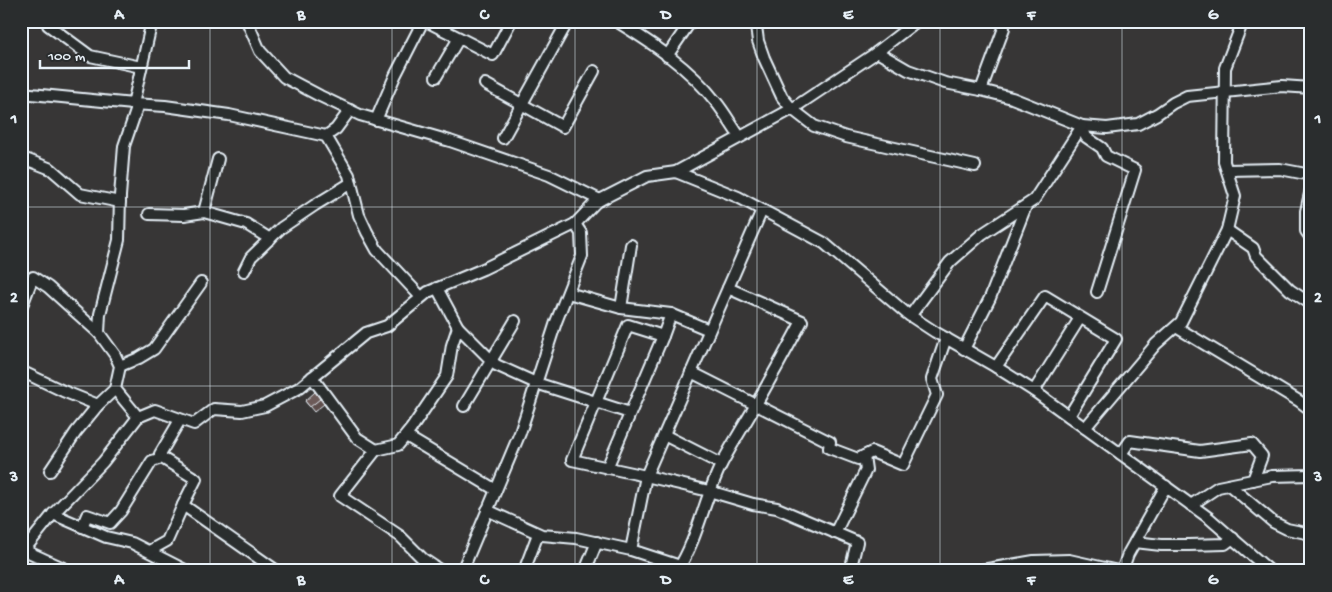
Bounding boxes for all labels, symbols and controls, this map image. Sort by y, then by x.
text: A [113,7,125,26]
text: B [296,7,306,26]
text: C [479,7,490,26]
text: D [659,7,672,26]
text: E [843,7,854,26]
text: F [1026,7,1037,26]
text: G [1208,7,1219,26]
scale bar [40,38,189,70]
text: 100 m [47,48,86,66]
text: 1 [10,111,17,130]
text: 1 [1314,111,1321,130]
text: 2 [10,290,18,309]
text: 2 [1314,290,1322,309]
text: 3 [9,469,18,488]
text: 3 [1313,469,1322,488]
text: A [113,572,125,591]
text: B [296,572,306,591]
text: C [479,572,490,591]
text: D [659,572,672,591]
text: E [843,572,854,591]
text: F [1026,572,1037,591]
text: G [1208,572,1219,591]

